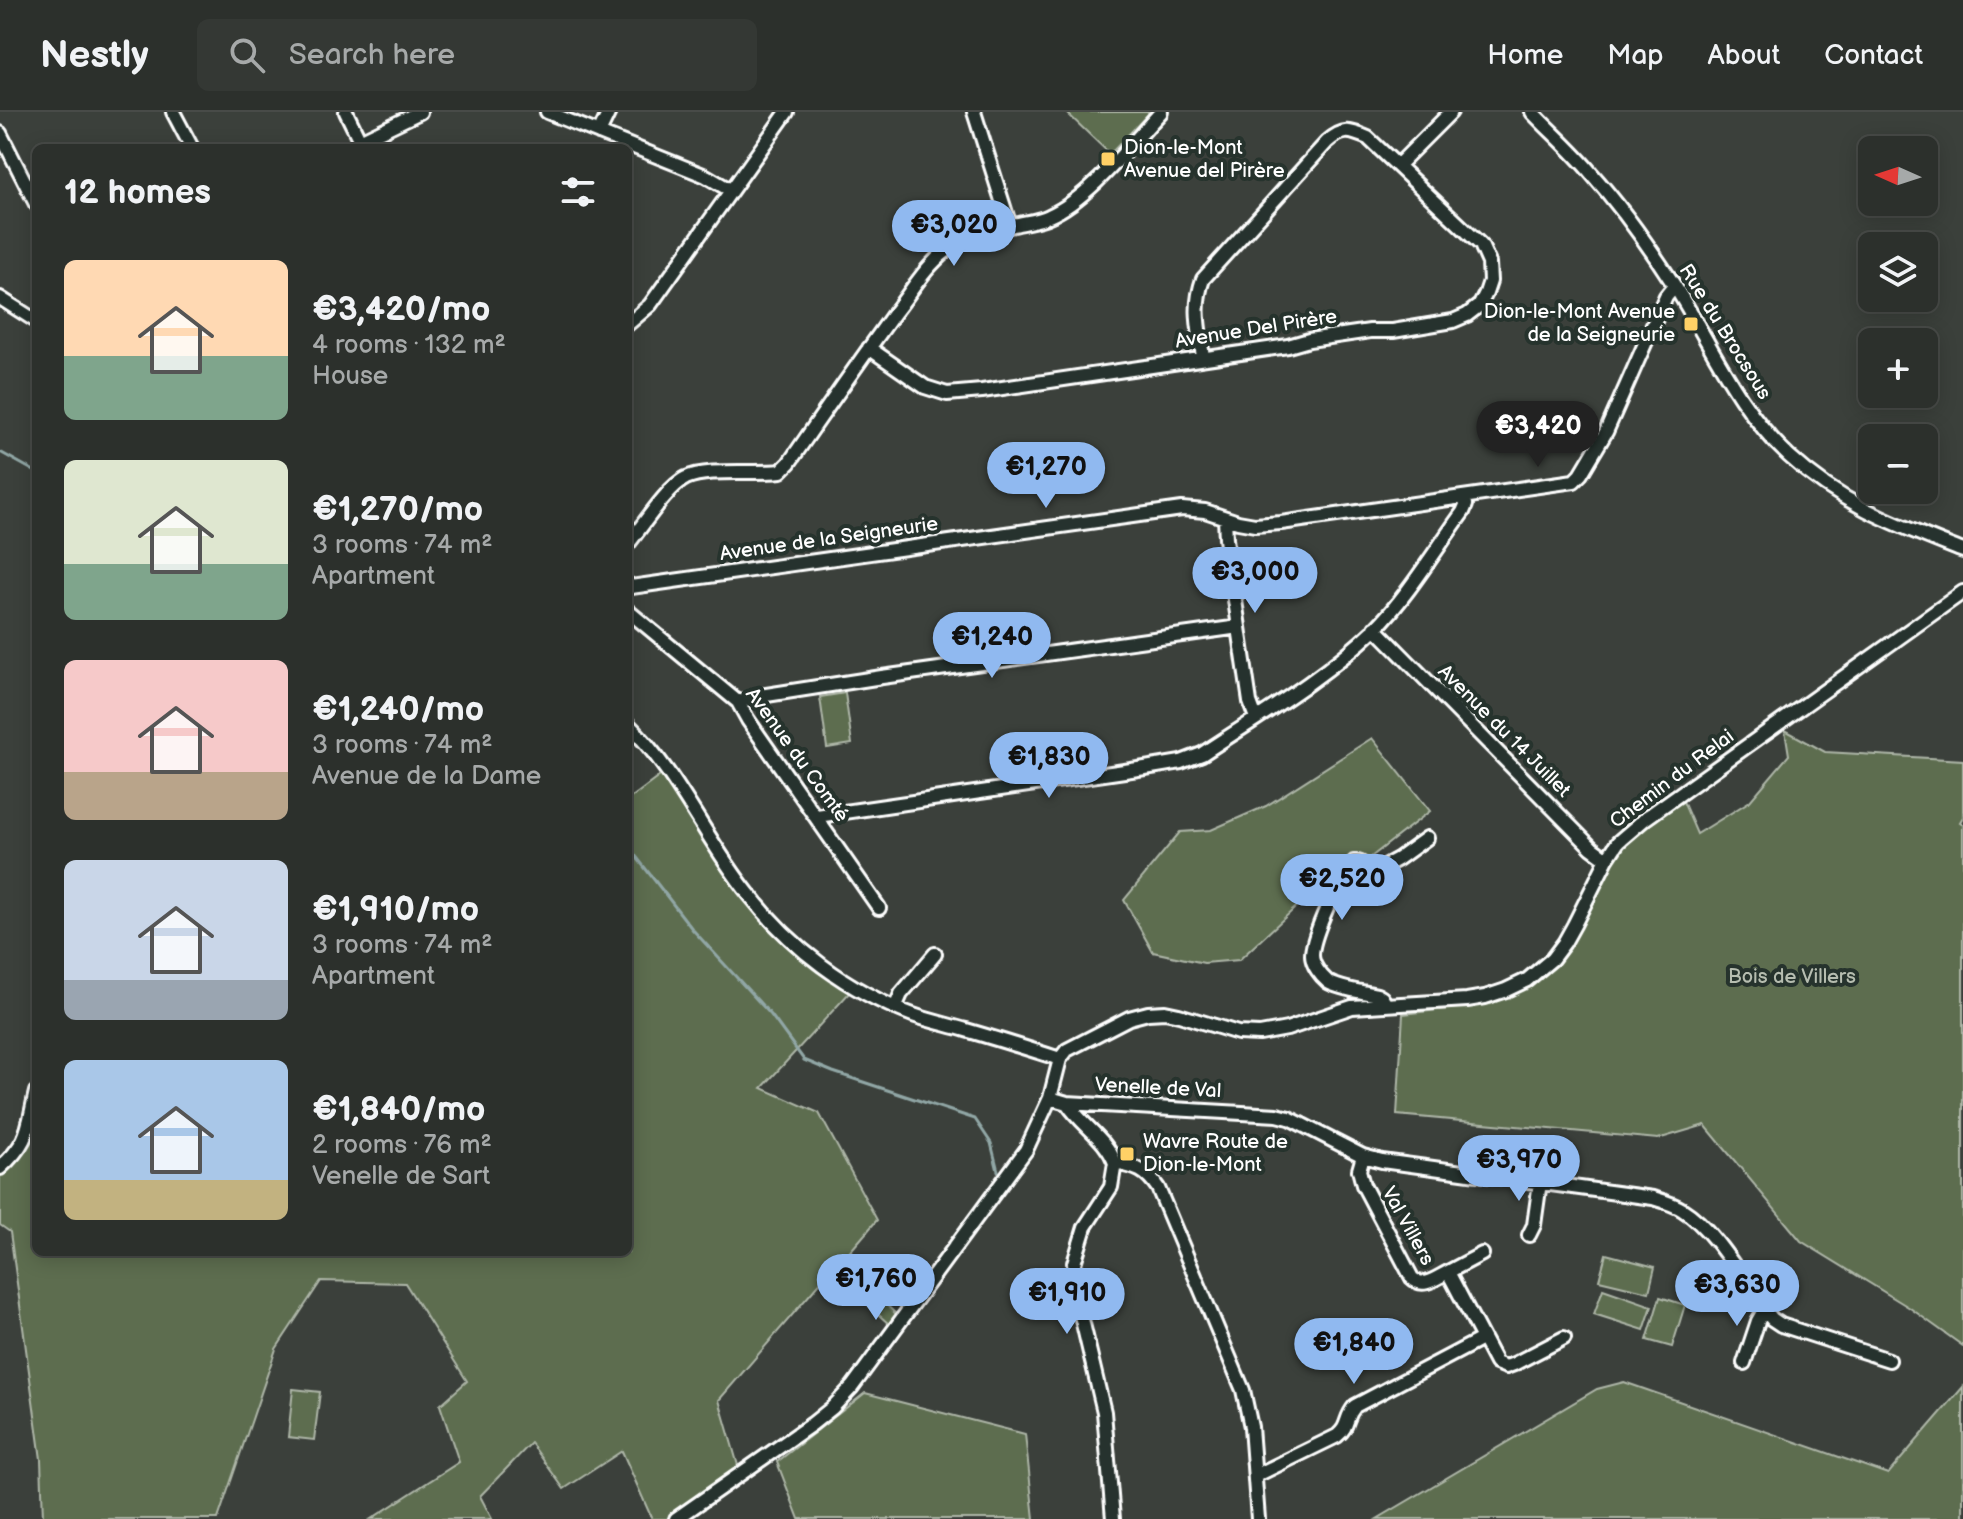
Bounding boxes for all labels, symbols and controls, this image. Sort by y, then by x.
search box [197,19,757,91]
text: Nestly [40,33,149,78]
icon: search [225,33,269,77]
text: Search here [289,37,455,73]
text: Home [1487,39,1563,72]
text: Map [1607,39,1664,72]
text: About [1708,39,1780,72]
text: Contact [1824,39,1923,72]
place label: Dion-le-Mont Avenue del Pirère [1124,136,1285,183]
north arrow [1858,136,1938,216]
map controls [1858,136,1938,504]
marker: Dion-le-Mont Avenue del Pirère [1099,150,1117,168]
icon: filters [556,170,600,214]
text: 12 homes [64,172,211,213]
pin: €3,020 [889,200,1019,268]
text: €3,020 [910,210,998,241]
button: layers [1858,232,1938,312]
street label: Rue du Brocsous [1674,260,1776,404]
text: €3,420/mo [312,289,490,330]
icon: home [128,292,224,388]
place label: Dion-le-Mont Avenue de la Seigneurie [1484,300,1675,347]
street label: Avenue Del Pirère [1173,304,1339,354]
marker: Dion-le-Mont Avenue de la Seigneurie [1682,315,1700,333]
button: + [1858,328,1938,408]
text: 4 rooms · 132 m² [312,330,506,361]
text: House [312,361,388,392]
pin: €3,420 [1473,401,1603,469]
text: €3,420 [1494,411,1582,442]
button: − [1858,424,1938,504]
pin: €1,270 [981,442,1111,510]
text: €1,270 [1005,452,1087,483]
text: €1,270/mo [312,489,483,530]
icon: home [128,492,224,588]
street label: Avenue de la Seigneurie [718,512,940,566]
text: 3 rooms · 74 m² [312,530,492,561]
pin: €3,000 [1190,547,1320,615]
text: €3,000 [1210,557,1300,588]
text: Apartment [312,561,435,592]
pin: €1,240 [927,612,1057,680]
text: €1,240 [951,622,1033,653]
street label: Avenue du 14 Juillet [1433,660,1575,802]
street label: Avenue du Comté [740,683,854,827]
text: €1,240/mo [312,689,484,730]
icon: home [128,692,224,788]
street label: Chemin du Relai [1605,724,1739,834]
text: 3 rooms · 74 m² [312,730,492,761]
pin: €1,830 [984,732,1114,800]
text: €1,830 [1007,742,1091,773]
text: Avenue de la Dame [312,761,541,792]
pin: €2,520 [1277,854,1407,922]
text: €2,520 [1298,864,1386,895]
text: €1,910/mo [312,889,479,930]
icon: home [128,892,224,988]
text: 3 rooms · 74 m² [312,930,492,961]
text: Apartment [312,961,435,992]
park label: Bois de Villers [1728,965,1856,989]
street label: Venelle de Val [1094,1073,1222,1103]
text: €1,840/mo [312,1089,485,1130]
icon: home [128,1092,224,1188]
text: 2 rooms · 76 m² [312,1130,492,1161]
place label: Wavre Route de Dion-le-Mont [1143,1130,1288,1177]
pin: €3,970 [1454,1135,1584,1203]
marker: Wavre Route de Dion-le-Mont [1118,1145,1136,1163]
text: €3,970 [1476,1145,1562,1176]
text: Venelle de Sart [312,1161,490,1192]
street label: Val Villers [1377,1182,1439,1270]
pin: €1,760 [811,1254,941,1322]
pin: €3,630 [1672,1260,1802,1328]
text: €1,760 [835,1264,917,1295]
pin: €1,910 [1002,1268,1132,1336]
text: €3,630 [1693,1270,1781,1301]
text: €1,910 [1028,1278,1106,1309]
pin: €1,840 [1289,1318,1419,1386]
text: €1,840 [1312,1328,1396,1359]

